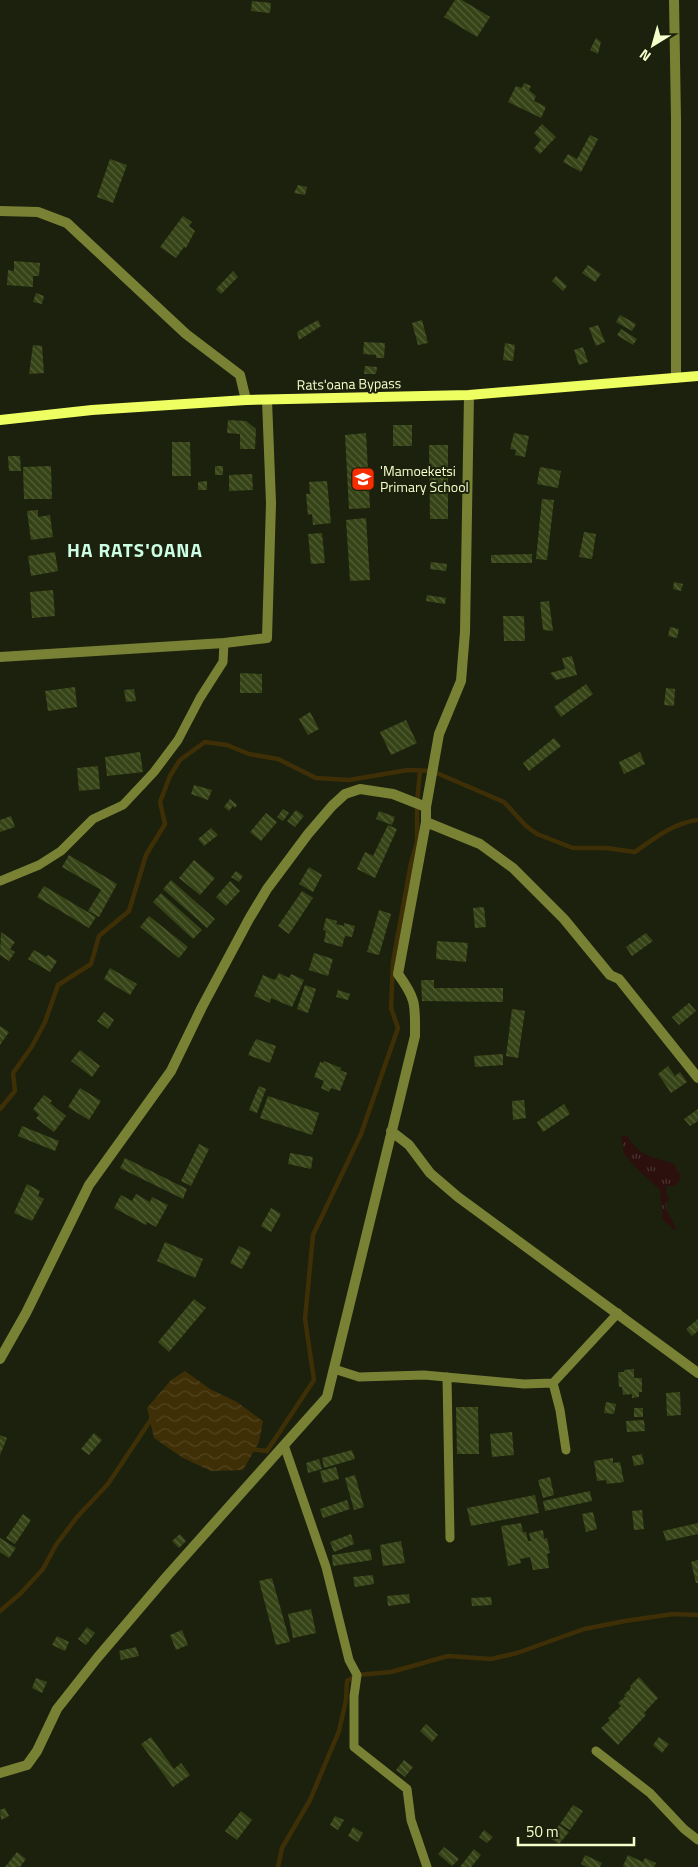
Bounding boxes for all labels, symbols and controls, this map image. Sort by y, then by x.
north arrow [628,20,678,70]
text: N [635,44,655,67]
street label: Rats'oana Bypass [297,372,401,395]
place label: 'Mamoeketsi Primary School [380,460,469,497]
school or university icon: 'Mamoeketsi Primary School [350,466,376,492]
district label: HA RATS'OANA [67,535,203,564]
scale bar [518,1814,634,1846]
text: 50 m [526,1820,559,1843]

